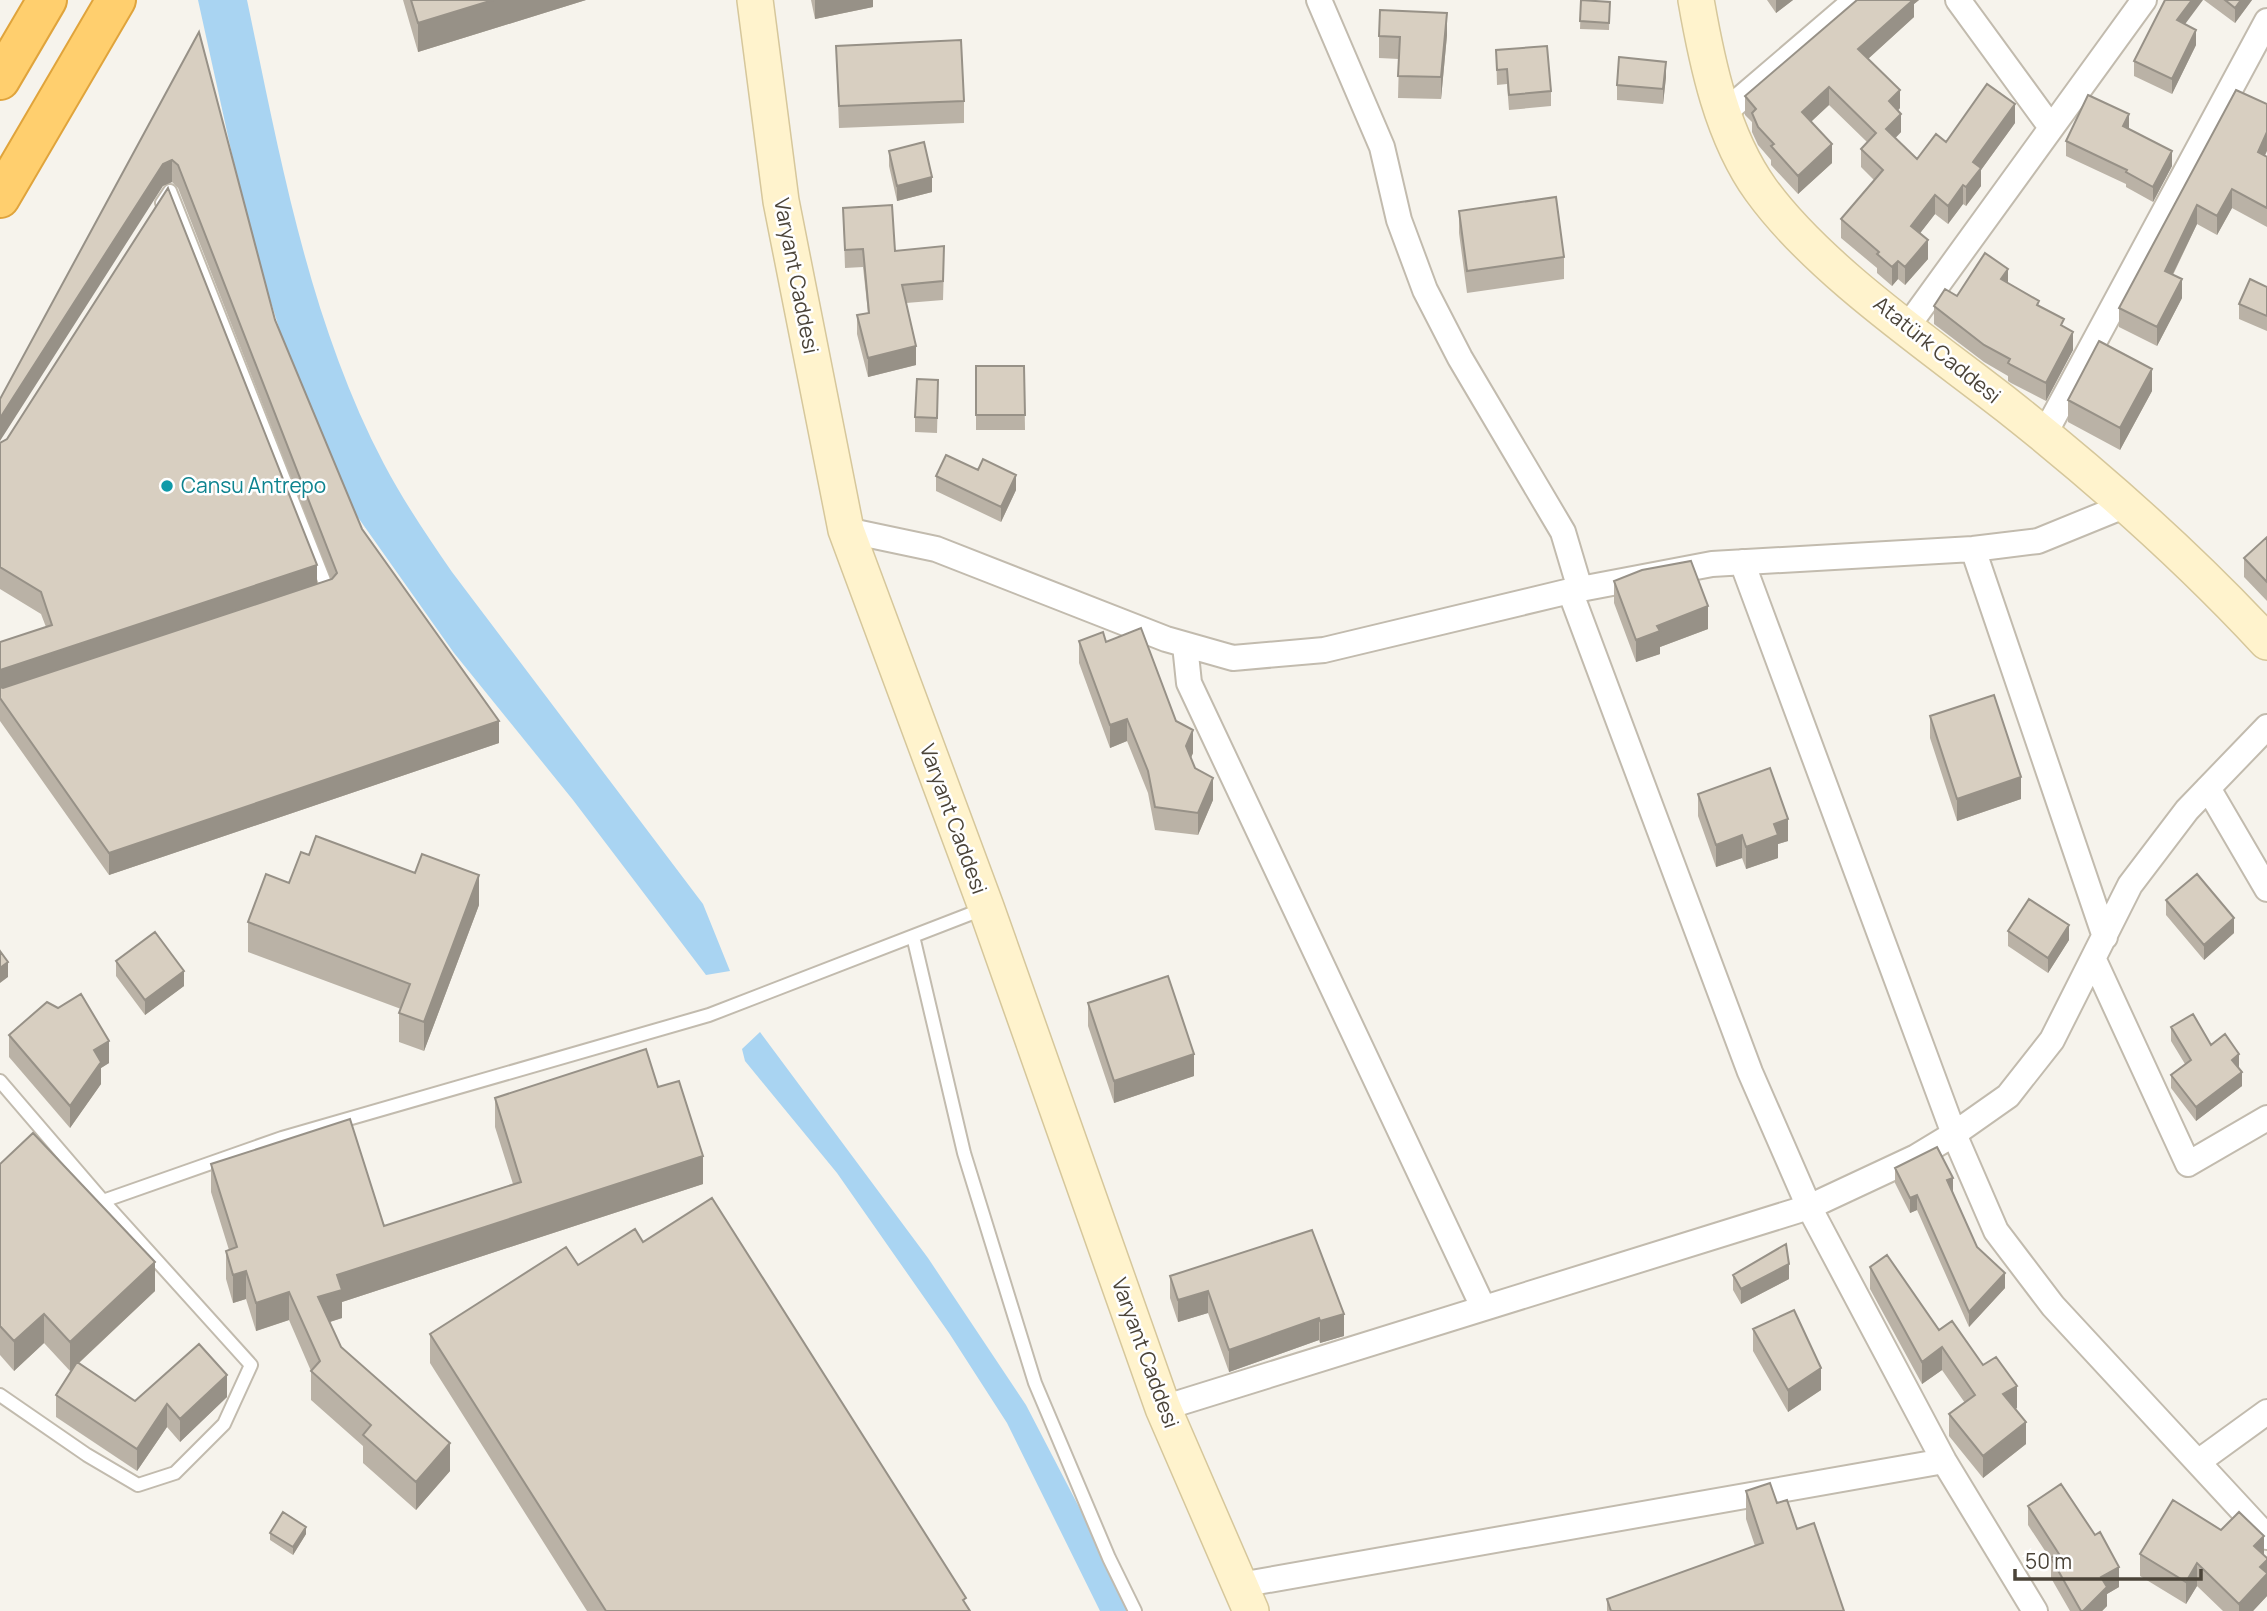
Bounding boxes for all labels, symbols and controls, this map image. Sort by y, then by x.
street label: Varyant Caddesi [768,196,826,356]
street label: Atatürk Caddesi [1868,289,2007,409]
place label: Cansu Antrepo [181,471,326,499]
marker: Cansu Antrepo [159,478,175,494]
street label: Varyant Caddesi [914,740,994,898]
street label: Varyant Caddesi [1106,1274,1186,1432]
scale bar [2015,1538,2200,1582]
text: 50 m [2025,1547,2072,1575]

